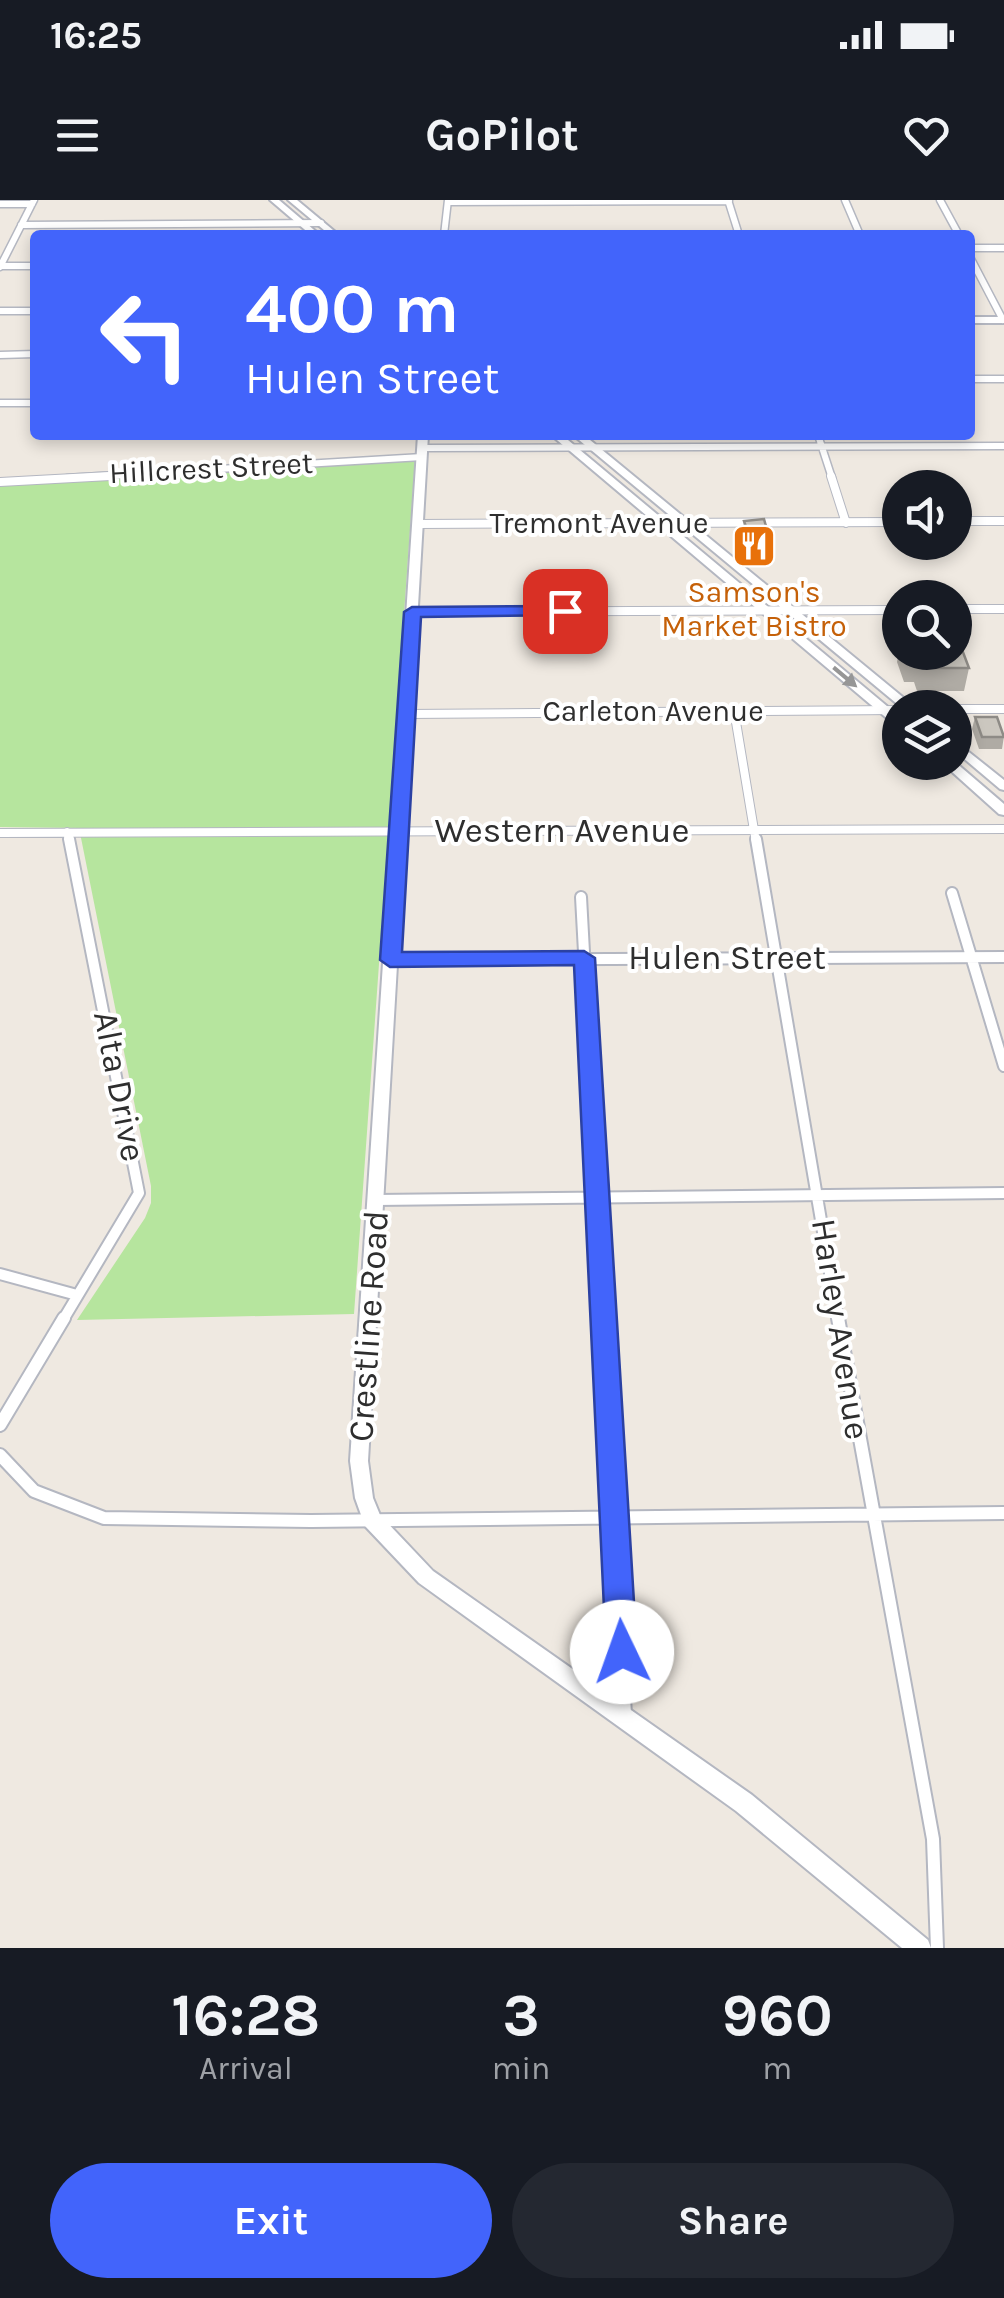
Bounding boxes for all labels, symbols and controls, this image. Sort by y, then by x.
text: 16:25 [50,13,142,58]
icon: menu [50,108,105,163]
icon: heart [899,108,954,163]
text: GoPilot [425,109,579,161]
text: 400 m [245,268,459,350]
icon: left [80,270,210,400]
text: Hulen Street [245,352,499,404]
street label: Hillcrest Street [108,445,314,491]
map controls [882,470,972,780]
button: sound [882,470,972,560]
street label: Tremont Avenue [490,505,708,541]
restaurant icon: Samson's Market Bistro [731,523,777,569]
pin [523,569,608,654]
place label: Samson's Market Bistro [661,574,847,644]
button: search [882,580,972,670]
icon: arrive [538,584,593,639]
one-way arrow [833,666,858,688]
button: layers [882,690,972,780]
street label: Carleton Avenue [542,693,764,729]
street label: Western Avenue [435,810,689,851]
street label: Hulen Street [628,937,826,978]
street label: Alta Drive [85,1007,154,1165]
street label: Crestline Road [340,1209,397,1443]
street label: Harley Avenue [803,1216,878,1442]
position arrow [570,1600,674,1704]
text: 16:28 [171,1980,320,2050]
text: 3 [502,1980,540,2050]
text: 960 [722,1980,833,2050]
text: Arrival [199,2050,293,2087]
text: min [492,2050,550,2087]
text: m [762,2050,792,2087]
button: Exit [50,2163,492,2278]
button: Share [512,2163,954,2278]

